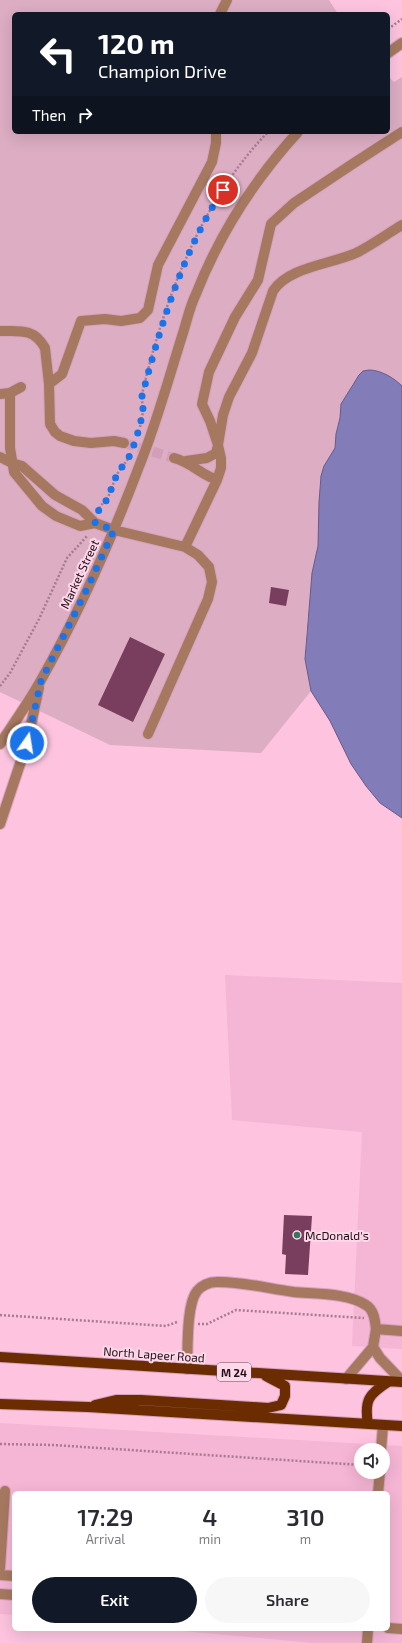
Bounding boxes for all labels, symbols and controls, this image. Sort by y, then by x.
text: 120 m [98,26,175,60]
icon: left [32,28,84,80]
text: Champion Drive [98,60,227,82]
icon: right [74,104,96,126]
text: Then [32,106,66,124]
pin [206,173,240,207]
icon: arrive [212,179,234,201]
street label: Market Street [57,537,101,611]
position arrow [6,722,48,764]
place label: McDonald's [305,1228,369,1242]
marker: McDonald's [292,1230,302,1240]
street label: North Lapeer Road [103,1343,205,1365]
road number: M 24 [217,1363,251,1381]
map controls [354,1443,390,1479]
button: sound [354,1443,390,1479]
text: 17:29 [77,1502,134,1531]
text: 4 [202,1502,217,1531]
text: 310 [286,1502,325,1531]
text: Arrival [86,1531,125,1547]
text: min [199,1531,221,1547]
text: m [300,1531,311,1547]
button: Exit [32,1577,197,1623]
button: Share [205,1577,370,1623]

